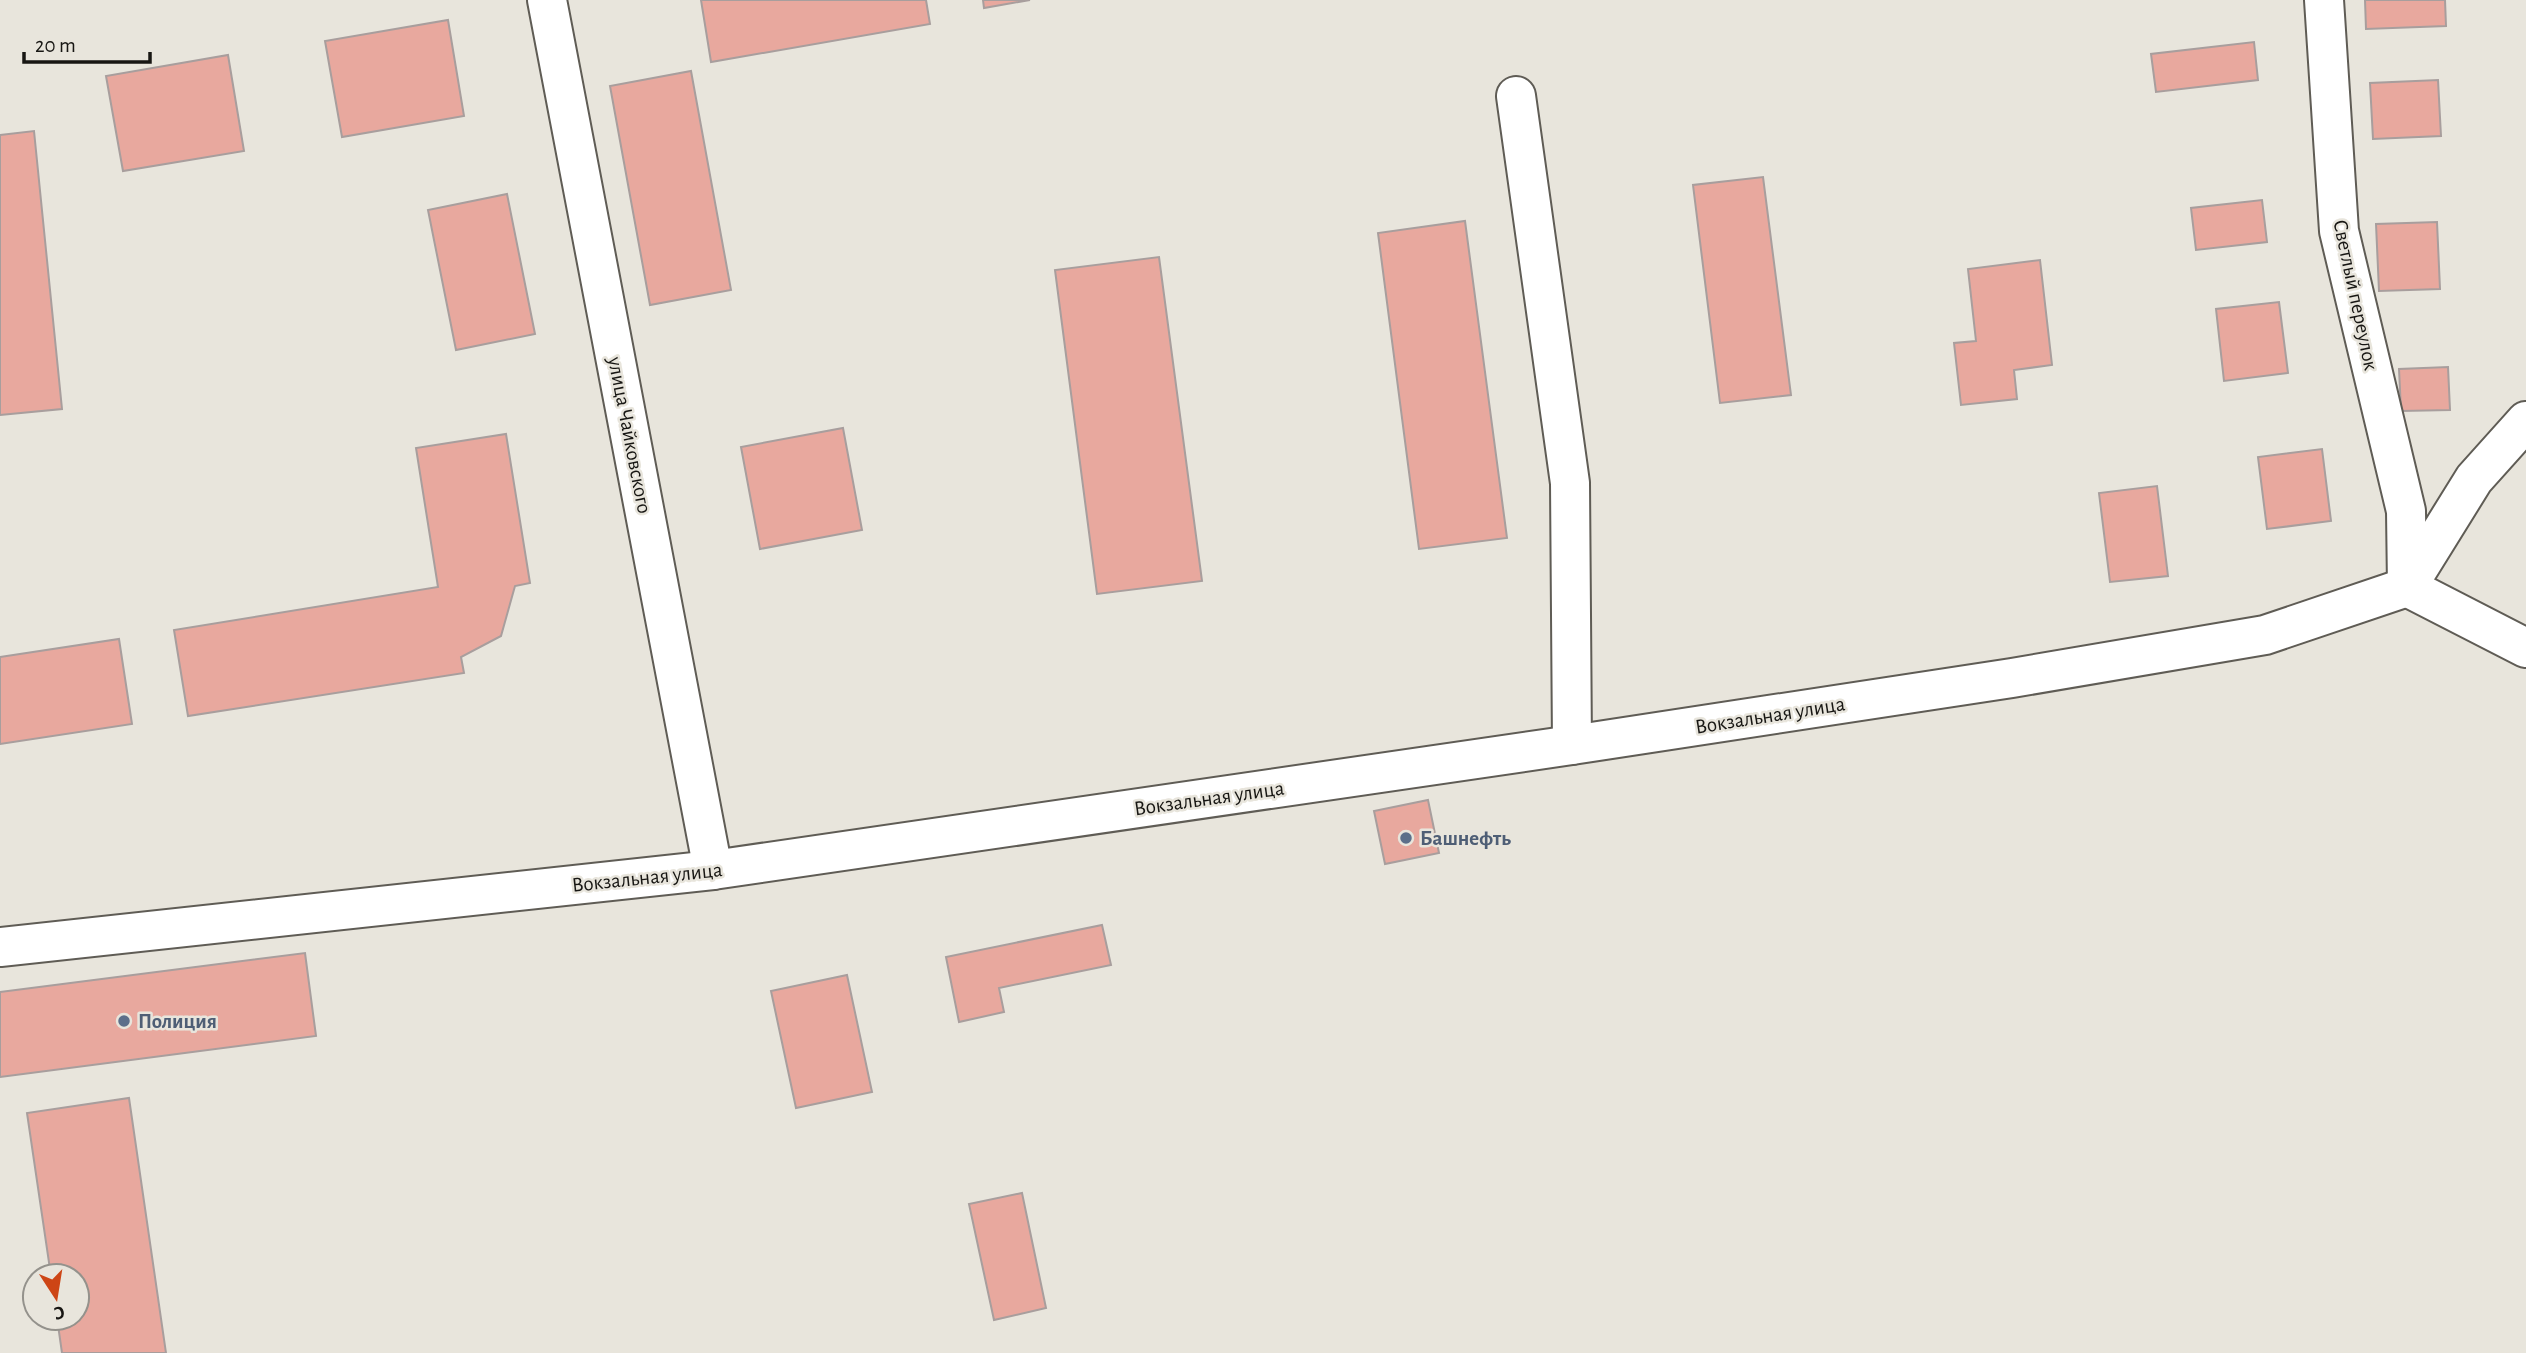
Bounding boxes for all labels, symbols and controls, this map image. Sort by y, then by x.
scale bar [24,21,150,65]
text: 20 m [35,35,76,56]
street label: Светлый переулок [2329,218,2382,373]
street label: улица Чайковского [604,354,655,515]
street label: Вокзальная улица [1694,693,1847,738]
street label: Вокзальная улица [1133,778,1286,819]
place label: Башнефть [1420,828,1511,849]
marker: Башнефть [1398,830,1414,846]
street label: Вокзальная улица [571,859,724,896]
place label: Полиция [138,1011,217,1032]
marker: Полиция [116,1013,132,1029]
north arrow [21,1262,91,1332]
text: С [52,1302,66,1323]

